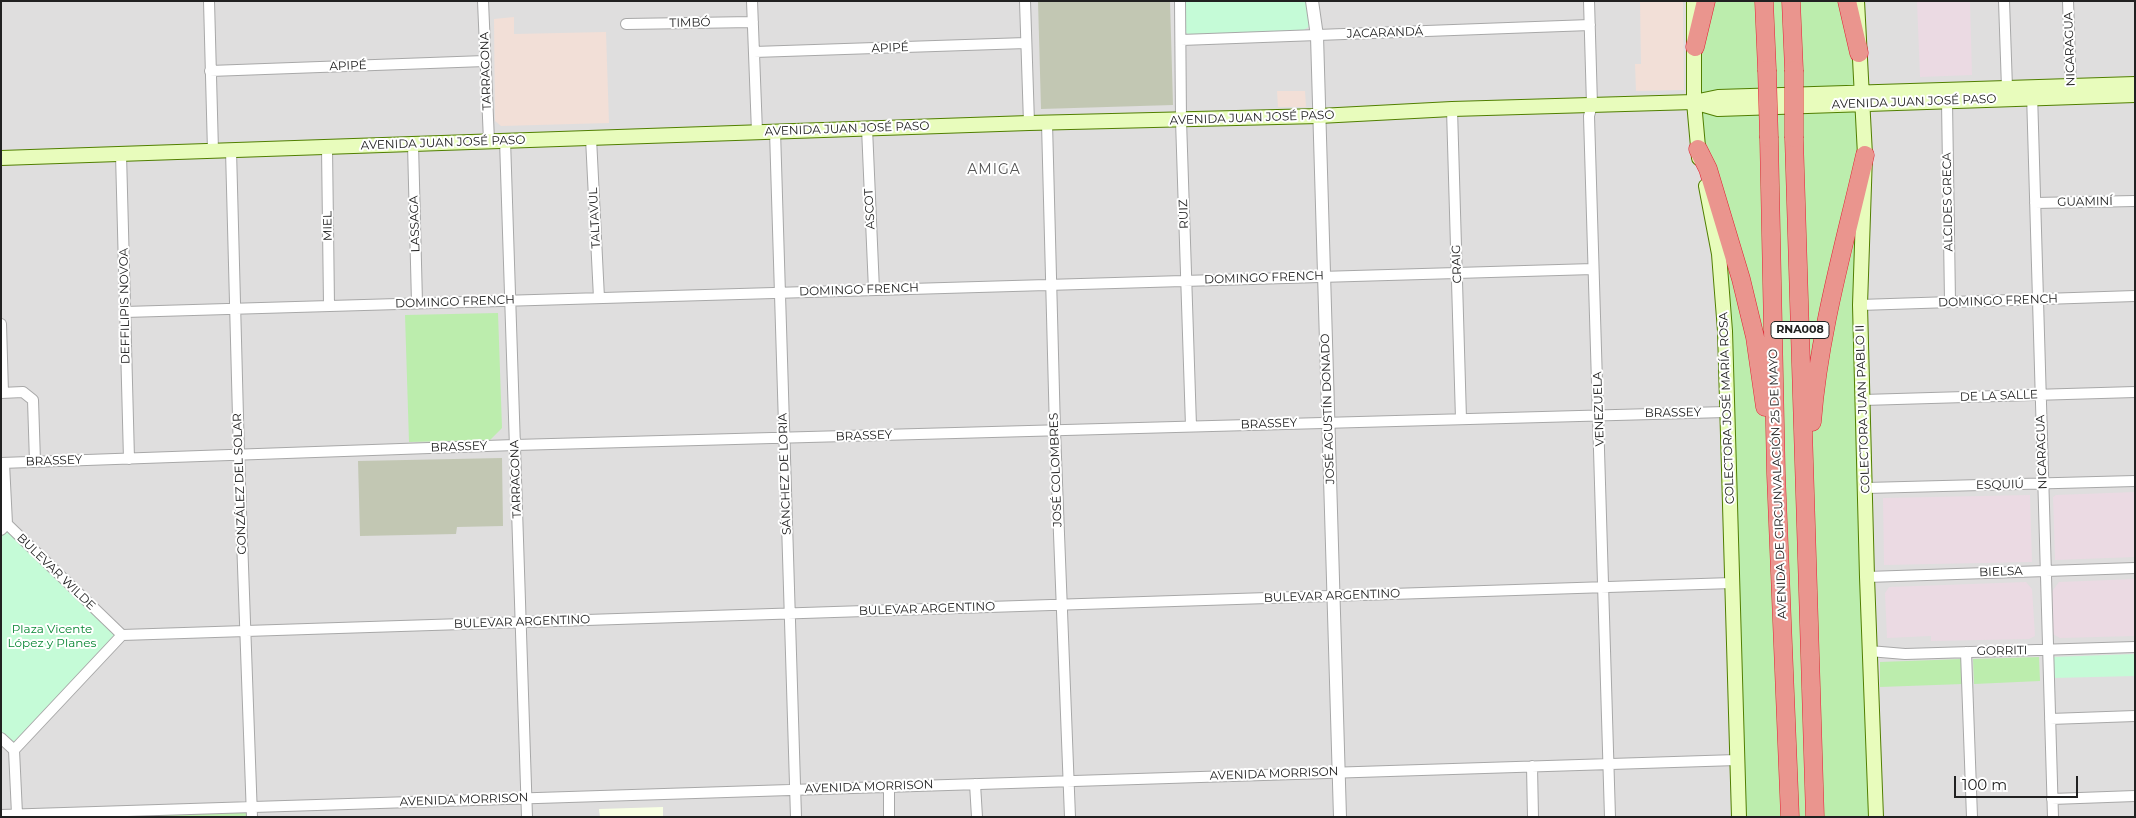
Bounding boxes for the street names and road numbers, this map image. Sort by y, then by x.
street label: NICARAGUA [2062,11,2078,87]
street label: TIMBÓ [669,15,711,31]
street label: JACARANDÁ [1346,24,1424,42]
street label: TARRAGONA [477,31,495,111]
street label: APIPÉ [871,40,909,56]
street label: APIPÉ [329,58,367,74]
street label: AVENIDA JUAN JOSÉ PASO [1831,92,1997,112]
street label: AVENIDA JUAN JOSÉ PASO [1169,108,1335,128]
street label: AVENIDA JUAN JOSÉ PASO [764,119,930,139]
street label: AVENIDA JUAN JOSÉ PASO [360,133,526,153]
street label: ALCIDES GRECA [1940,152,1956,252]
street label: TALTAVUL [586,187,604,249]
street label: ASCOT [862,188,878,230]
street label: GUAMINÍ [2057,194,2113,210]
street label: LASSAGA [407,195,423,253]
street label: RUIZ [1176,199,1192,229]
street label: MIEL [321,211,335,241]
street label: CRAIG [1449,244,1465,284]
street label: DEFFILIPIS NOVOA [117,248,133,364]
street label: DOMINGO FRENCH [1204,269,1324,287]
street label: DOMINGO FRENCH [799,281,919,299]
street label: DOMINGO FRENCH [1938,292,2058,310]
street label: DOMINGO FRENCH [395,293,515,311]
street label: COLECTORA JOSÉ MARÍA ROSA [1716,312,1738,504]
road number: RNA008 [1771,322,1829,338]
street label: COLECTORA JUAN PABLO II [1853,324,1873,494]
street label: JOSÉ AGUSTÍN DONADO [1318,333,1338,485]
street label: AVENIDA DE CIRCUNVALACIÓN 25 DE MAYO [1766,349,1790,619]
street label: VENEZUELA [1590,371,1608,447]
street label: DE LA SALLE [1960,387,2038,405]
street label: BRASSEY [1645,405,1701,421]
street label: GONZÁLEZ DEL SOLAR [230,413,250,555]
street label: SÁNCHEZ DE LORIA [776,413,794,535]
street label: JOSÉ COLOMBRES [1047,413,1065,527]
street label: NICARAGUA [2034,414,2050,490]
street label: BRASSEY [1240,416,1298,432]
street label: BRASSEY [835,428,893,444]
street label: BRASSEY [430,439,488,455]
street label: TARRAGONA [507,439,525,519]
street label: BRASSEY [25,453,83,469]
street label: ESQUIÚ [1976,477,2024,493]
street label: BULEVAR WILDE [14,531,98,613]
street label: BIELSA [1979,564,2023,580]
street label: BULEVAR ARGENTINO [1264,586,1400,606]
street label: BULEVAR ARGENTINO [859,599,995,619]
street label: BULEVAR ARGENTINO [454,612,590,632]
street label: GORRITI [1976,643,2028,659]
street label: AVENIDA MORRISON [1209,765,1339,783]
street label: AVENIDA MORRISON [804,778,934,796]
street label: AVENIDA MORRISON [399,791,529,809]

